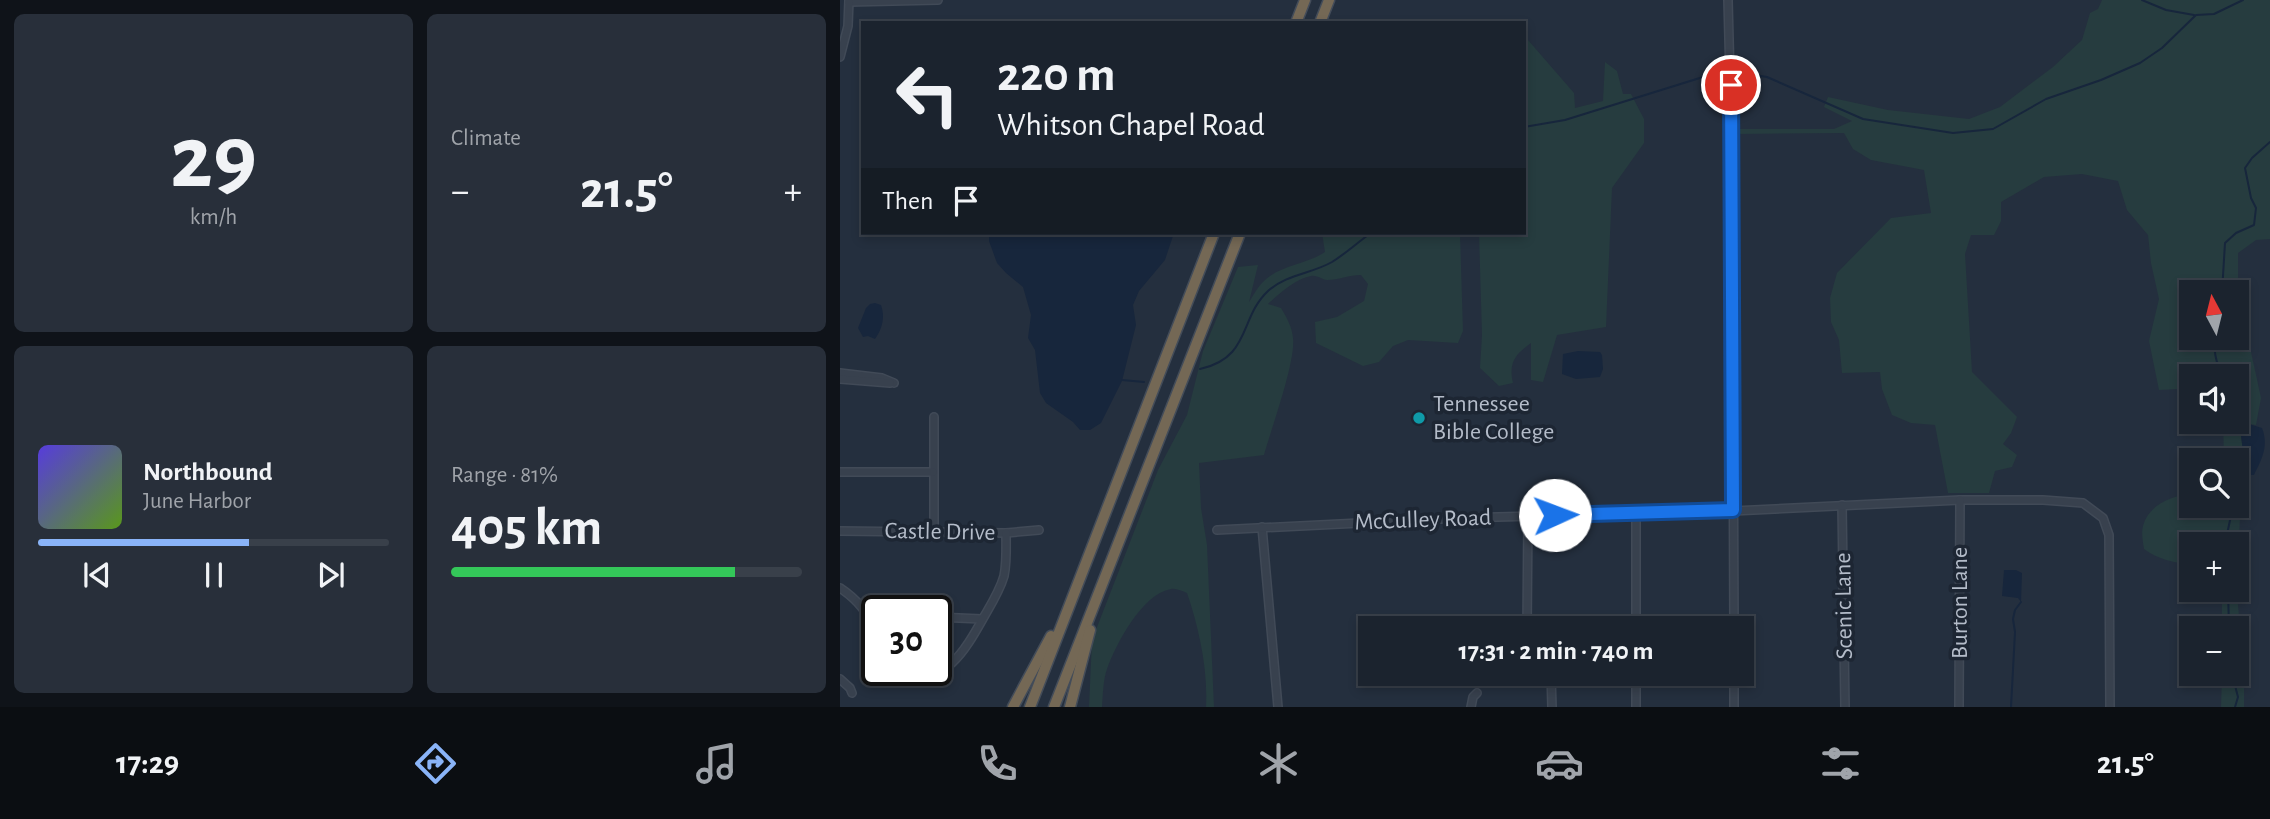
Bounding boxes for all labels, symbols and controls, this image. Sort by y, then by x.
icon: left [882,49,973,140]
text: 220 m [997,51,1116,100]
pin [1701,55,1761,115]
icon: arrive [1712,66,1750,104]
text: Whitson Chapel Road [997,109,1265,141]
text: 29 [170,113,257,204]
text: Climate [451,127,521,150]
text: 21.5° [580,165,673,217]
text: − [451,173,469,211]
text: + [784,173,802,211]
icon: arrive [947,182,985,220]
text: Then [882,188,933,214]
text: km/h [190,206,237,229]
north arrow [2179,280,2249,350]
map controls [2179,280,2249,686]
button: sound [2179,364,2249,434]
place label: Tennessee Bible College [1433,392,1554,444]
marker: Tennessee Bible College [1411,410,1427,426]
button: search [2179,448,2249,518]
text: Northbound [143,459,272,485]
text: Range · 81% [451,464,558,487]
position arrow [1518,478,1592,552]
text: June Harbor [143,490,251,513]
text: 405 km [451,502,602,554]
street label: McCulley Road [1354,506,1492,534]
street label: Castle Drive [884,519,996,545]
button: + [2179,532,2249,602]
street label: Burton Lane [1948,547,1972,659]
street label: Scenic Lane [1831,552,1857,660]
icon: previous [78,556,116,594]
icon: pause [195,556,233,594]
icon: next [312,556,350,594]
speed limit sign: 30 [861,595,952,686]
button: − [2179,616,2249,686]
text: 17:31 · 2 min · 740 m [1458,638,1654,664]
icon: directions [411,739,460,788]
icon: music [692,739,741,788]
icon: phone [973,739,1022,788]
icon: climate [1254,739,1303,788]
icon: car [1535,739,1584,788]
icon: filters [1816,739,1865,788]
text: 17:29 [116,747,179,779]
text: 21.5° [2097,747,2154,779]

